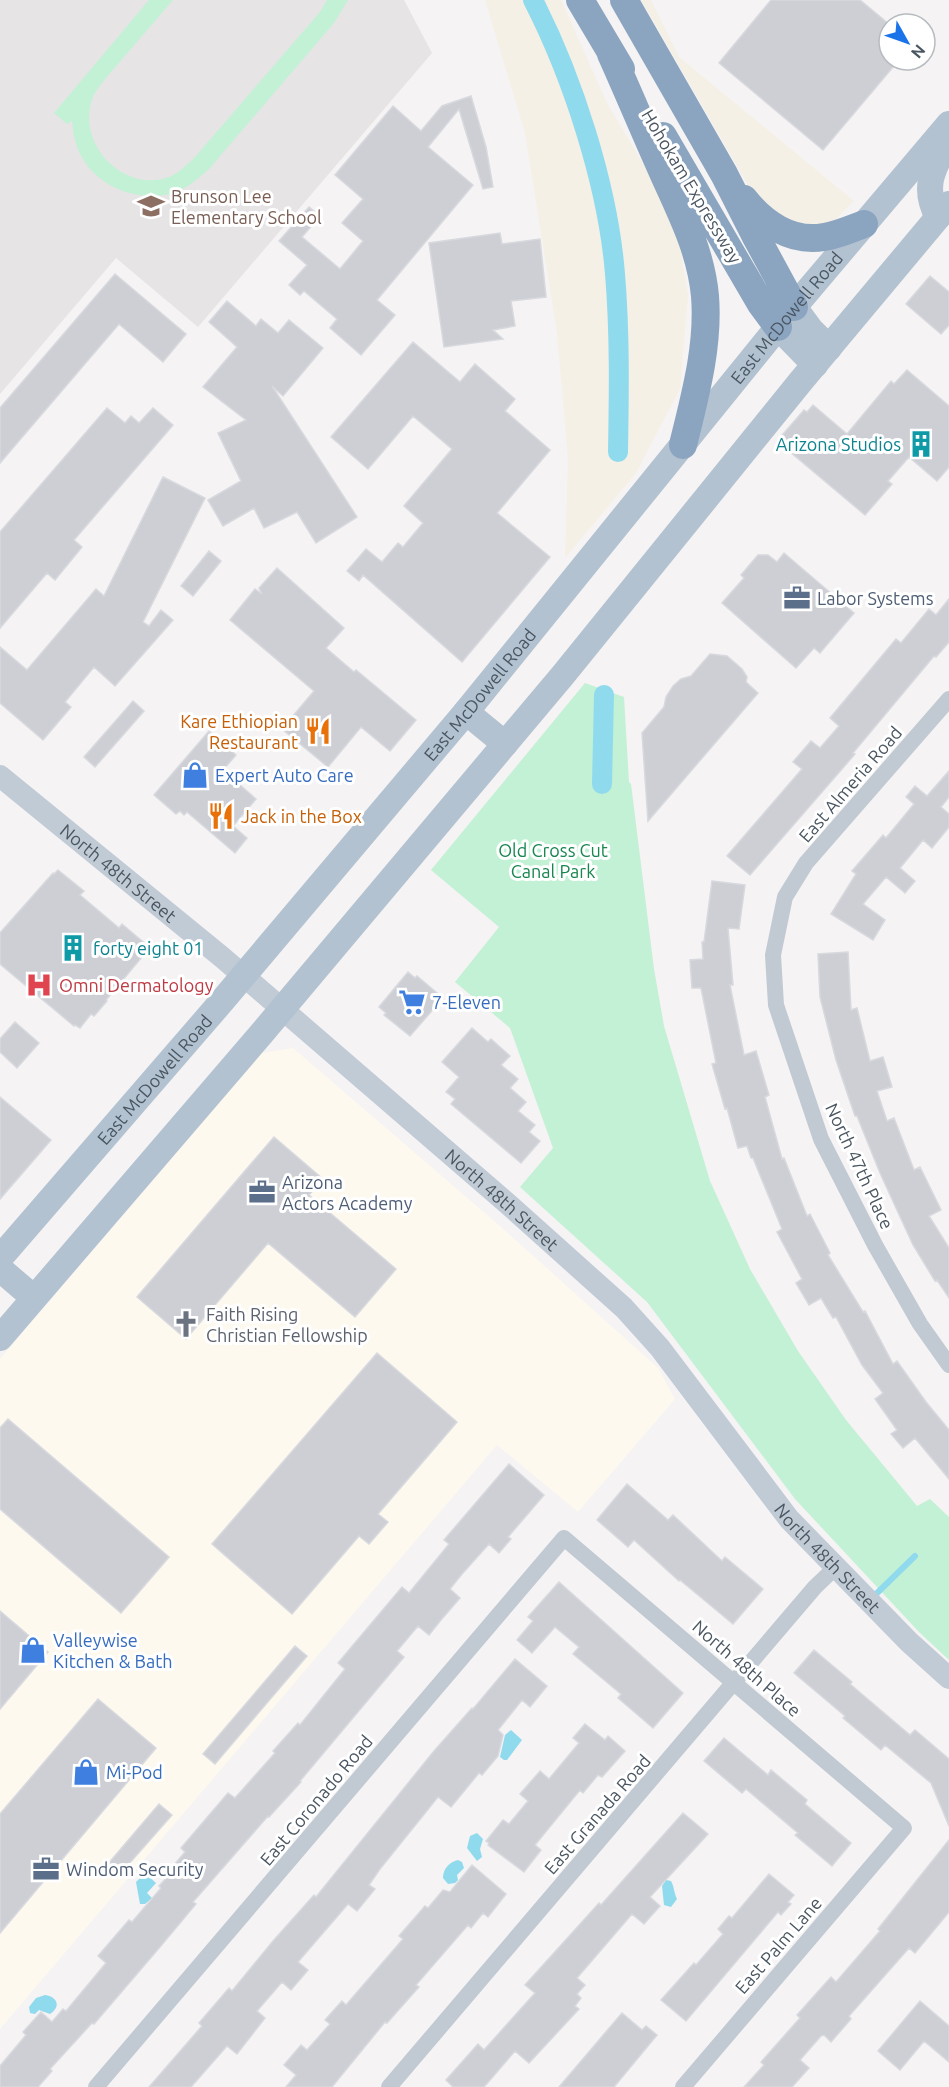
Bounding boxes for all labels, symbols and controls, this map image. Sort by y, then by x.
north arrow [877,12,937,72]
text: N [908,41,929,62]
street label: Hohokam Expressway [638,105,746,267]
place label: Brunson Lee Elementary School [171,186,322,227]
school or university icon: Brunson Lee Elementary School [136,191,166,221]
street label: East McDowell Road [726,248,846,387]
building icon: Arizona Studios [906,429,936,459]
place label: Arizona Studios [776,434,901,454]
office icon: Labor Systems [782,583,812,613]
place label: Labor Systems [817,588,934,608]
street label: East McDowell Road [420,625,540,764]
place label: Kare Ethiopian Restaurant [180,711,298,752]
restaurant icon: Kare Ethiopian Restaurant [303,716,333,746]
street label: East Almeria Road [794,722,906,846]
shop icon: Expert Auto Care [180,760,210,790]
place label: Expert Auto Care [215,765,354,785]
restaurant icon: Jack in the Box [206,801,236,831]
place label: Jack in the Box [241,806,362,826]
street label: North 48th Street [57,820,181,926]
park label: Old Cross Cut Canal Park [498,840,608,881]
building icon: forty eight 01 [58,933,88,963]
place label: forty eight 01 [93,938,204,958]
hospital icon: Omni Dermatology [24,970,54,1000]
place label: Omni Dermatology [59,975,214,995]
supermarket icon: 7-Eleven [397,987,427,1017]
place label: 7-Eleven [432,992,501,1012]
street label: East McDowell Road [93,1011,216,1148]
street label: North 47th Place [822,1100,898,1232]
street label: North 48th Street [441,1145,563,1255]
place label: Arizona Actors Academy [282,1172,413,1213]
office icon: Arizona Actors Academy [247,1177,277,1207]
place label: Faith Rising Christian Fellowship [206,1304,368,1345]
church icon: Faith Rising Christian Fellowship [171,1309,201,1339]
street label: North 48th Street [771,1499,885,1617]
street label: North 48th Place [689,1616,805,1720]
place label: Valleywise Kitchen & Bath [53,1630,173,1671]
shop icon: Valleywise Kitchen & Bath [18,1635,48,1665]
street label: East Coronado Road [256,1731,376,1869]
street label: East Granada Road [540,1750,654,1878]
shop icon: Mi-Pod [71,1757,101,1787]
place label: Mi-Pod [106,1762,163,1782]
office icon: Windom Security [31,1854,61,1884]
place label: Windom Security [66,1859,204,1879]
street label: East Palm Lane [731,1893,825,1997]

